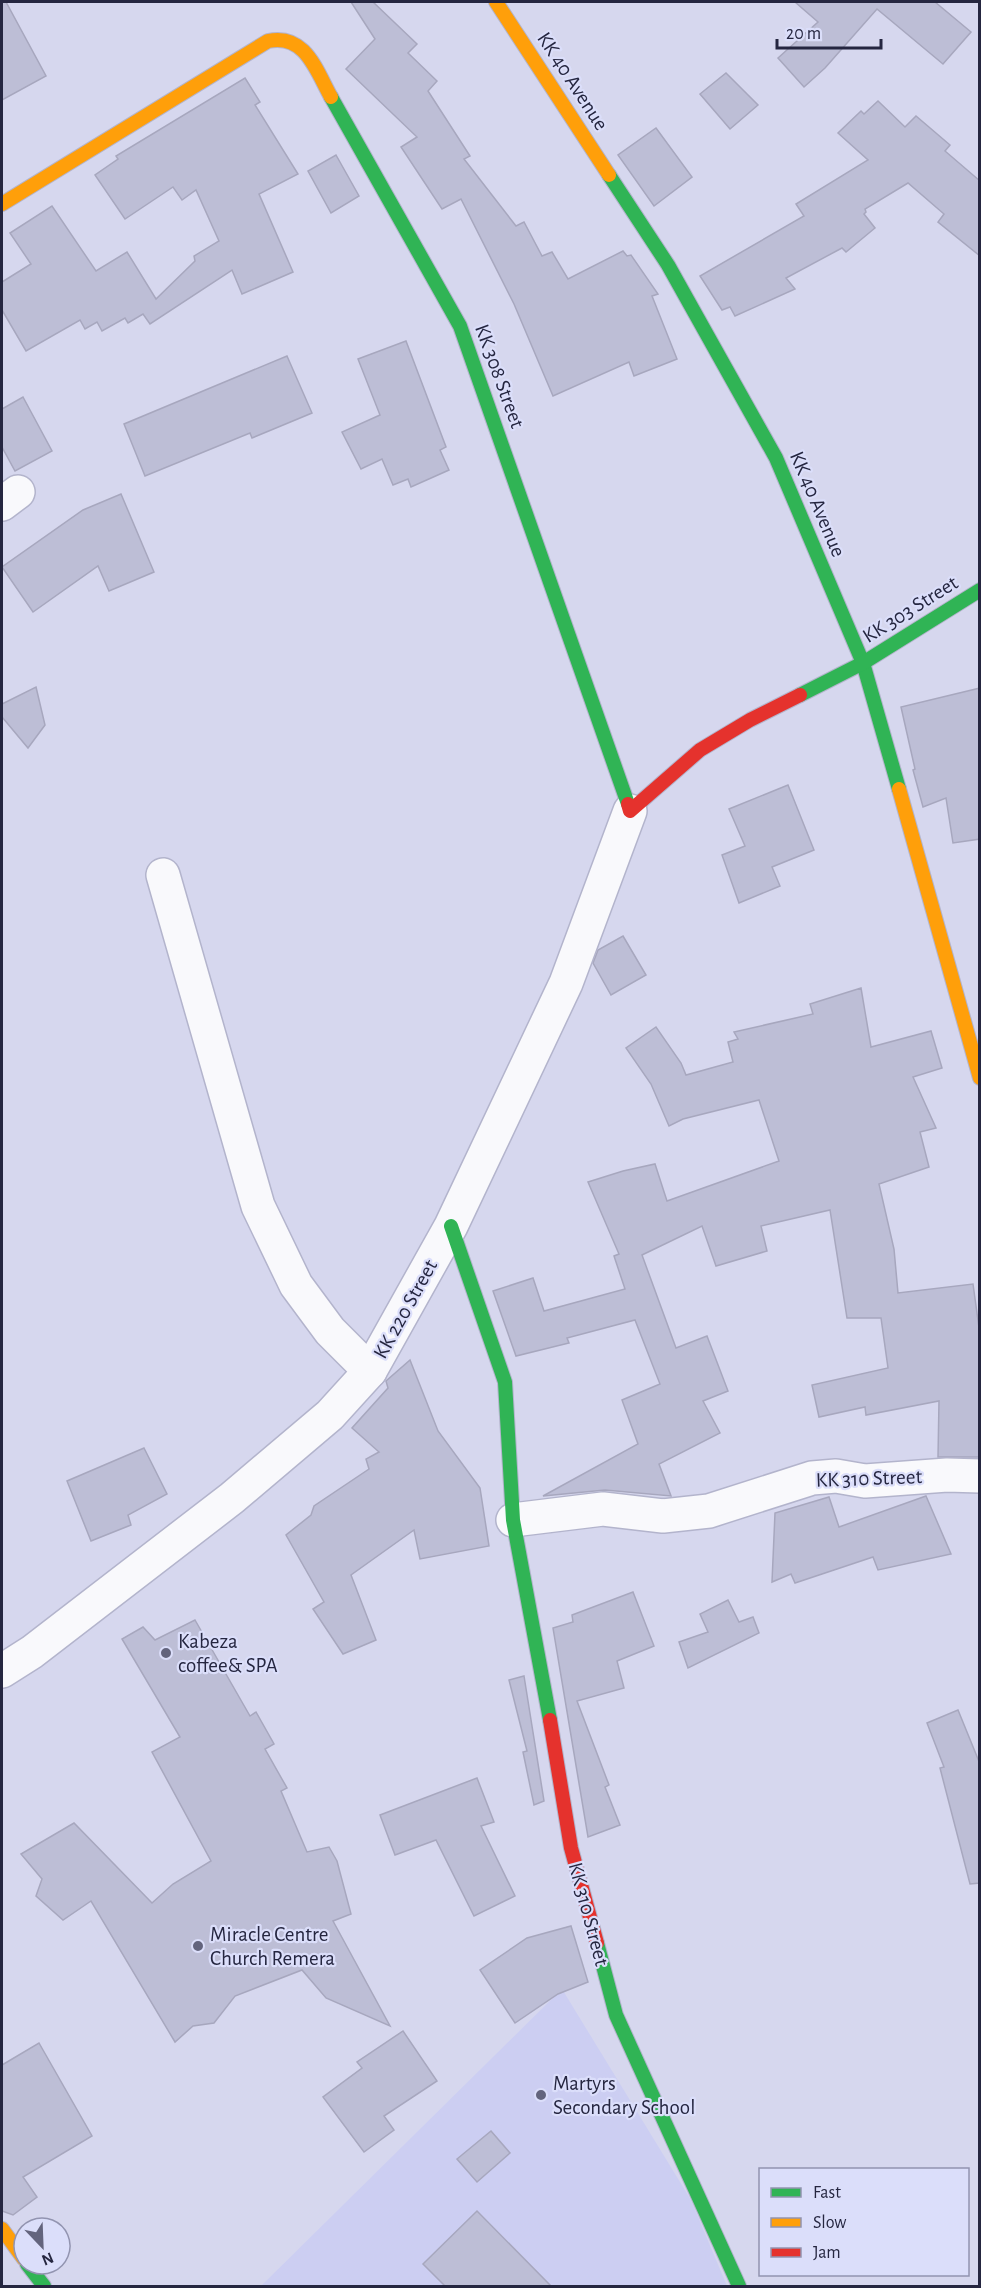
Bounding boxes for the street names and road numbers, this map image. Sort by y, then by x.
street label: KK 40 Avenue [533,28,612,134]
street label: KK 308 Street [471,321,528,431]
street label: KK 40 Avenue [786,448,849,560]
street label: KK 303 Street [859,572,962,647]
street label: KK 220 Street [370,1256,441,1362]
street label: KK 310 Street [816,1466,923,1491]
street label: KK 310 Street [565,1860,612,1968]

